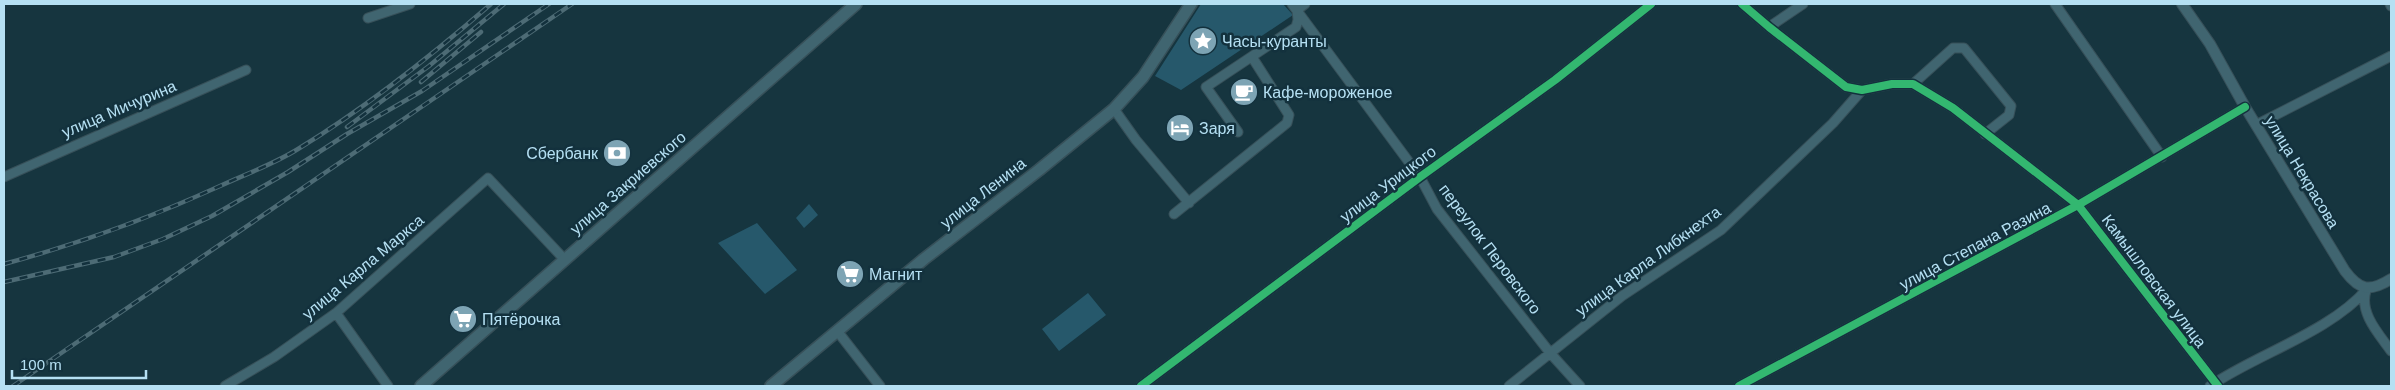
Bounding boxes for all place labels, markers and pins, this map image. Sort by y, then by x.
place icon: Часы-куранты [1188,26,1218,56]
place label: Часы-куранты [1222,33,1327,50]
cafe icon: Кафе-мороженое [1229,77,1259,107]
place label: Кафе-мороженое [1263,84,1392,101]
hotel icon: Заря [1165,113,1195,143]
place label: Заря [1199,120,1235,137]
bank icon: Сбербанк [602,138,632,168]
place label: Сбербанк [526,145,599,162]
supermarket icon: Магнит [835,259,865,289]
place label: Магнит [869,266,923,283]
supermarket icon: Пятёрочка [448,304,478,334]
place label: Пятёрочка [482,311,561,328]

